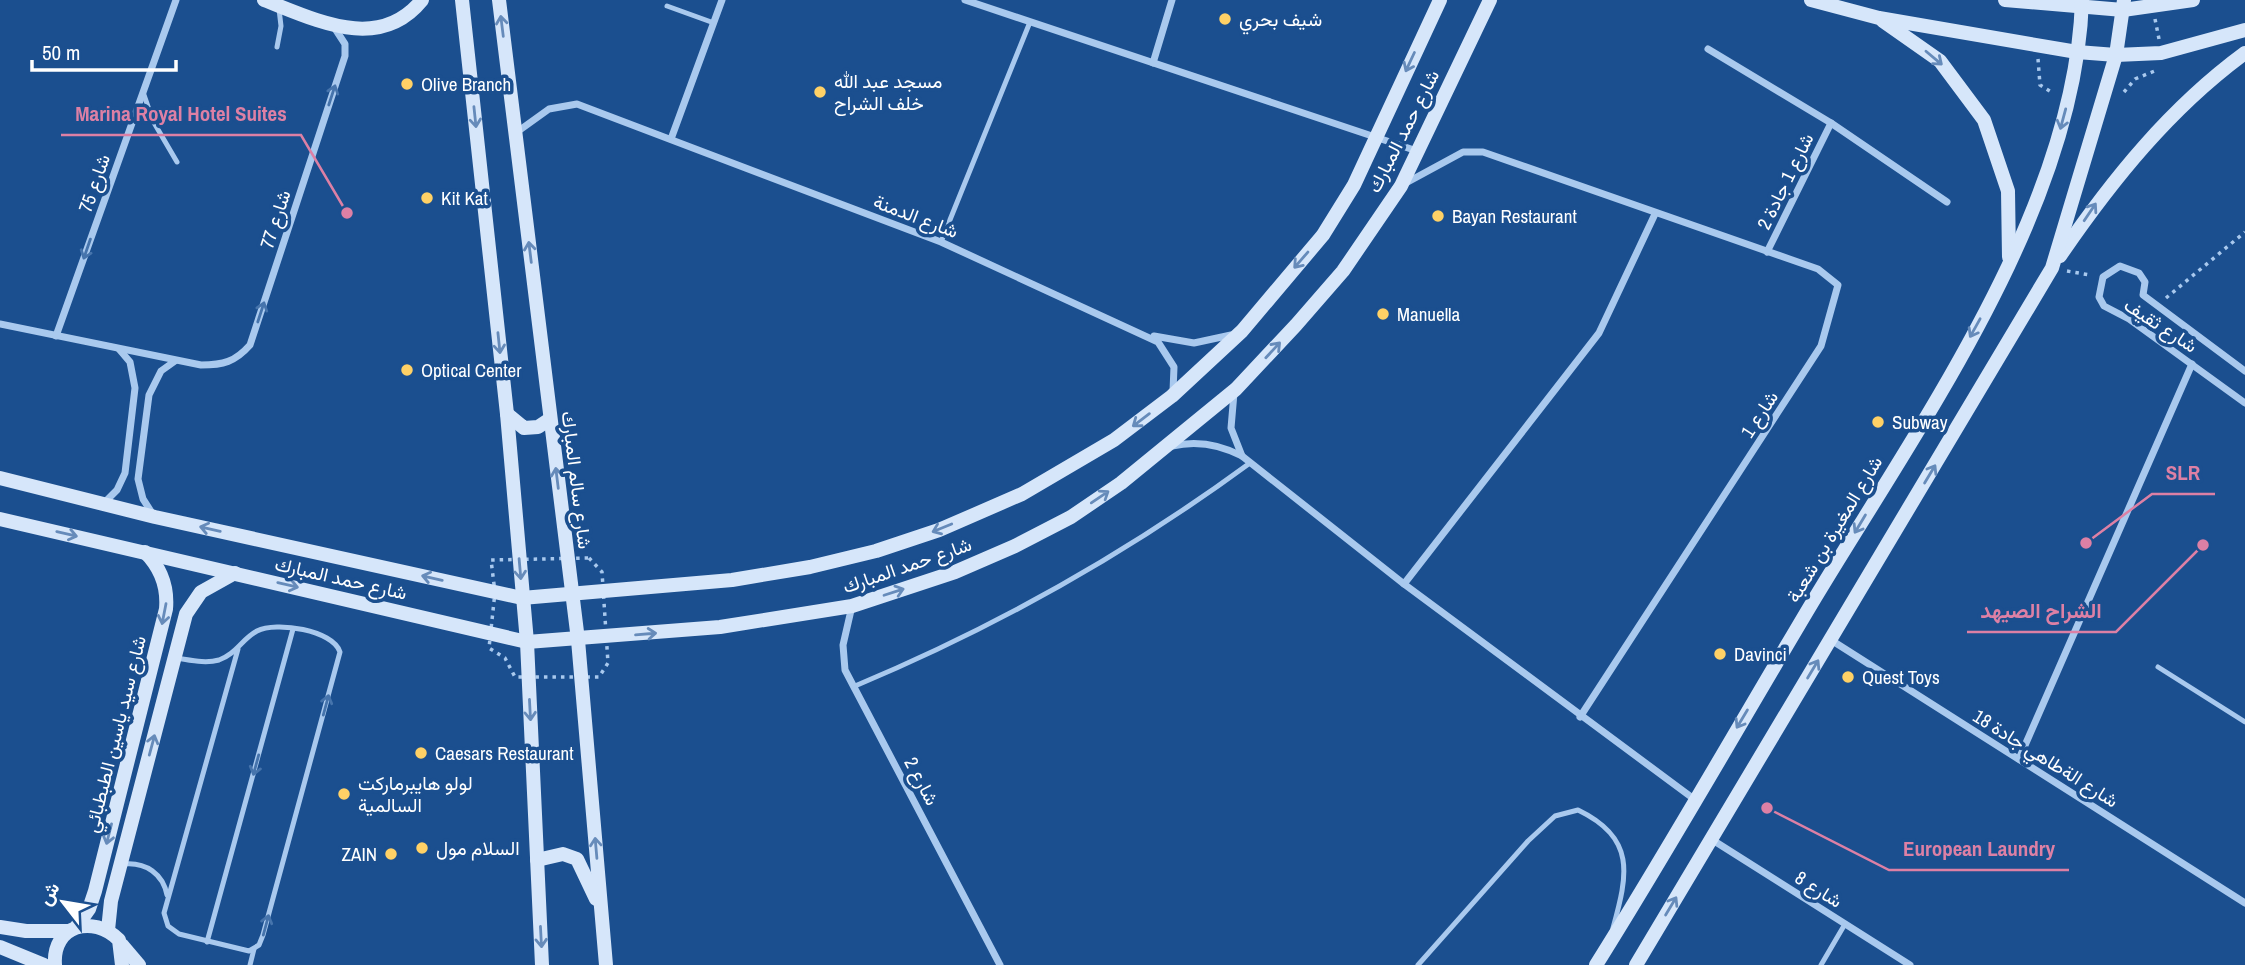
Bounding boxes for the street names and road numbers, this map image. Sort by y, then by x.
street label: شارع حمد المبارك [1361,65,1445,197]
street label: شارع 1 جادة 2 [1750,128,1820,234]
street label: شارع 75 [72,150,116,216]
street label: شارع 77 [253,186,297,251]
street label: شارع الدمنة [870,188,962,244]
street label: شارع ثقيف [2119,292,2203,358]
street label: شارع 1 [1734,385,1784,443]
street label: شارع سالم المبارك [556,410,598,550]
street label: شارع المغيرة بن شعبة [1780,451,1888,607]
street label: شارع حمد المبارك [839,531,975,599]
street label: شارع حمد المبارك [272,550,410,606]
street label: شارع سيد ياسين الطبطبائي [78,633,155,836]
street label: شارع الةطاهي جادة 18 [1967,703,2124,816]
street label: شارع 2 [898,752,946,810]
street label: شارع 8 [1790,864,1848,914]

